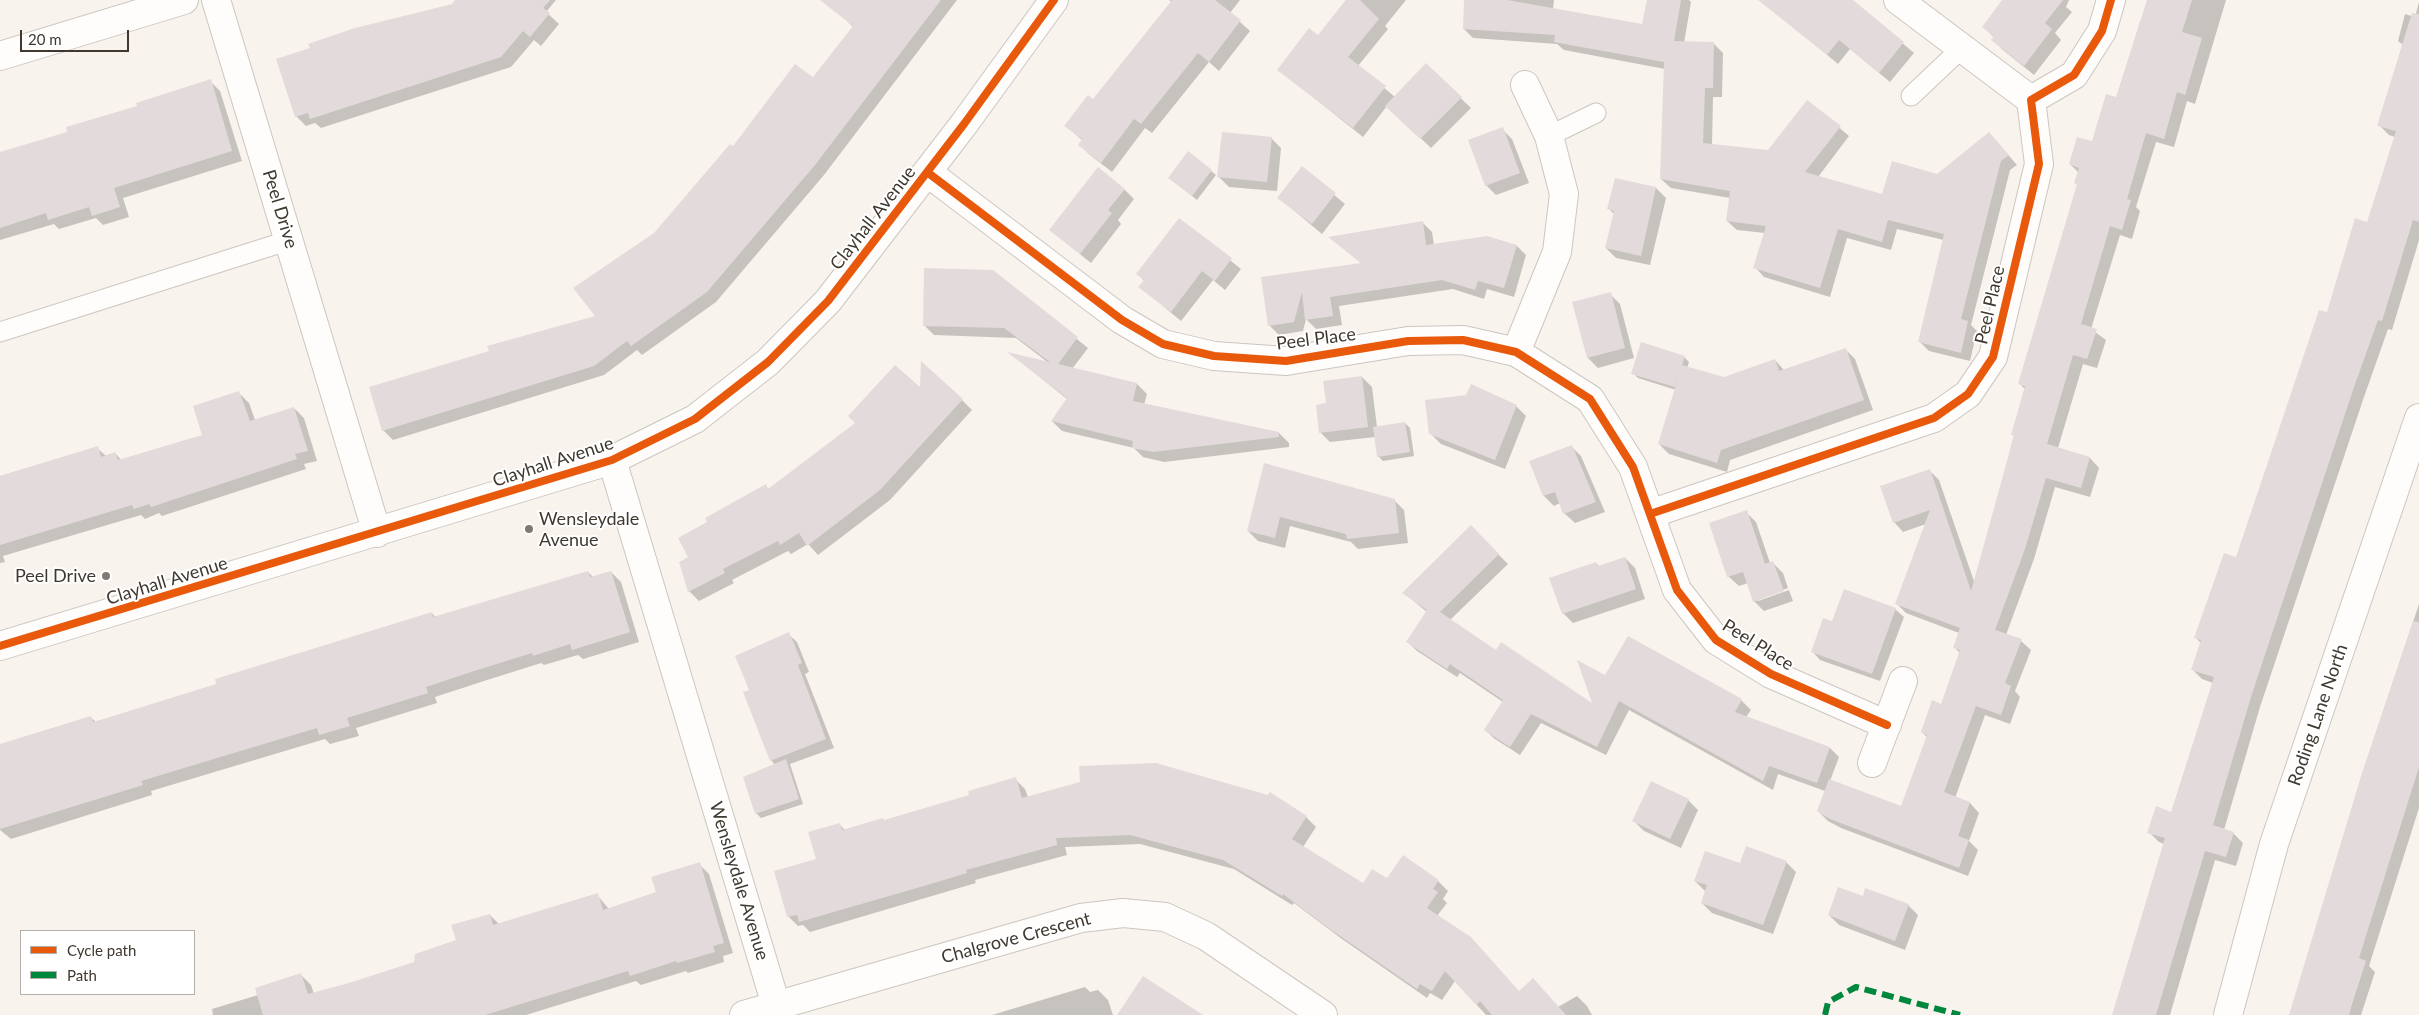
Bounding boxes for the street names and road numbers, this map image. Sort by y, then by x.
street label: Clayhall Avenue [826,162,920,274]
street label: Peel Drive [258,167,302,251]
street label: Peel Place [1970,264,2010,346]
street label: Peel Place [1275,323,1357,355]
street label: Clayhall Avenue [490,432,616,492]
street label: Clayhall Avenue [104,552,230,610]
street label: Peel Place [1718,615,1798,675]
street label: Roding Lane North [2284,641,2352,789]
street label: Wensleydale Avenue [705,799,773,963]
street label: Chalgrove Crescent [939,908,1093,968]

